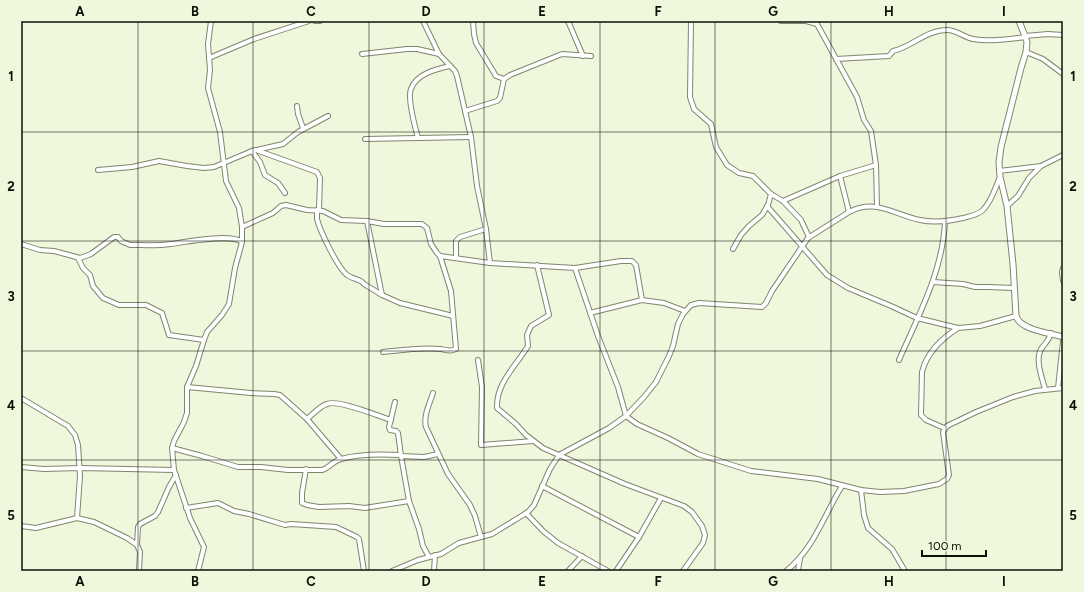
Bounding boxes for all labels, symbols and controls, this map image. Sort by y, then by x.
text: A [75,4,85,19]
text: B [191,4,199,19]
text: C [306,4,316,19]
text: D [421,4,431,19]
text: E [538,4,546,19]
text: F [654,4,662,19]
text: G [768,4,778,19]
text: H [884,4,894,19]
text: I [1002,4,1006,19]
text: 1 [8,69,14,84]
text: 1 [1070,69,1076,84]
text: 2 [7,179,15,194]
text: 2 [1069,179,1077,194]
text: 3 [7,289,15,304]
text: 3 [1069,289,1077,304]
text: 4 [7,398,15,413]
text: 4 [1069,398,1077,413]
text: 5 [7,508,15,523]
text: 5 [1069,508,1077,523]
scale bar [922,532,986,558]
text: 100 m [928,539,962,553]
text: A [75,574,85,589]
text: B [191,574,199,589]
text: C [306,574,316,589]
text: D [421,574,431,589]
text: E [538,574,546,589]
text: F [654,574,662,589]
text: G [768,574,778,589]
text: H [884,574,894,589]
text: I [1002,574,1006,589]

